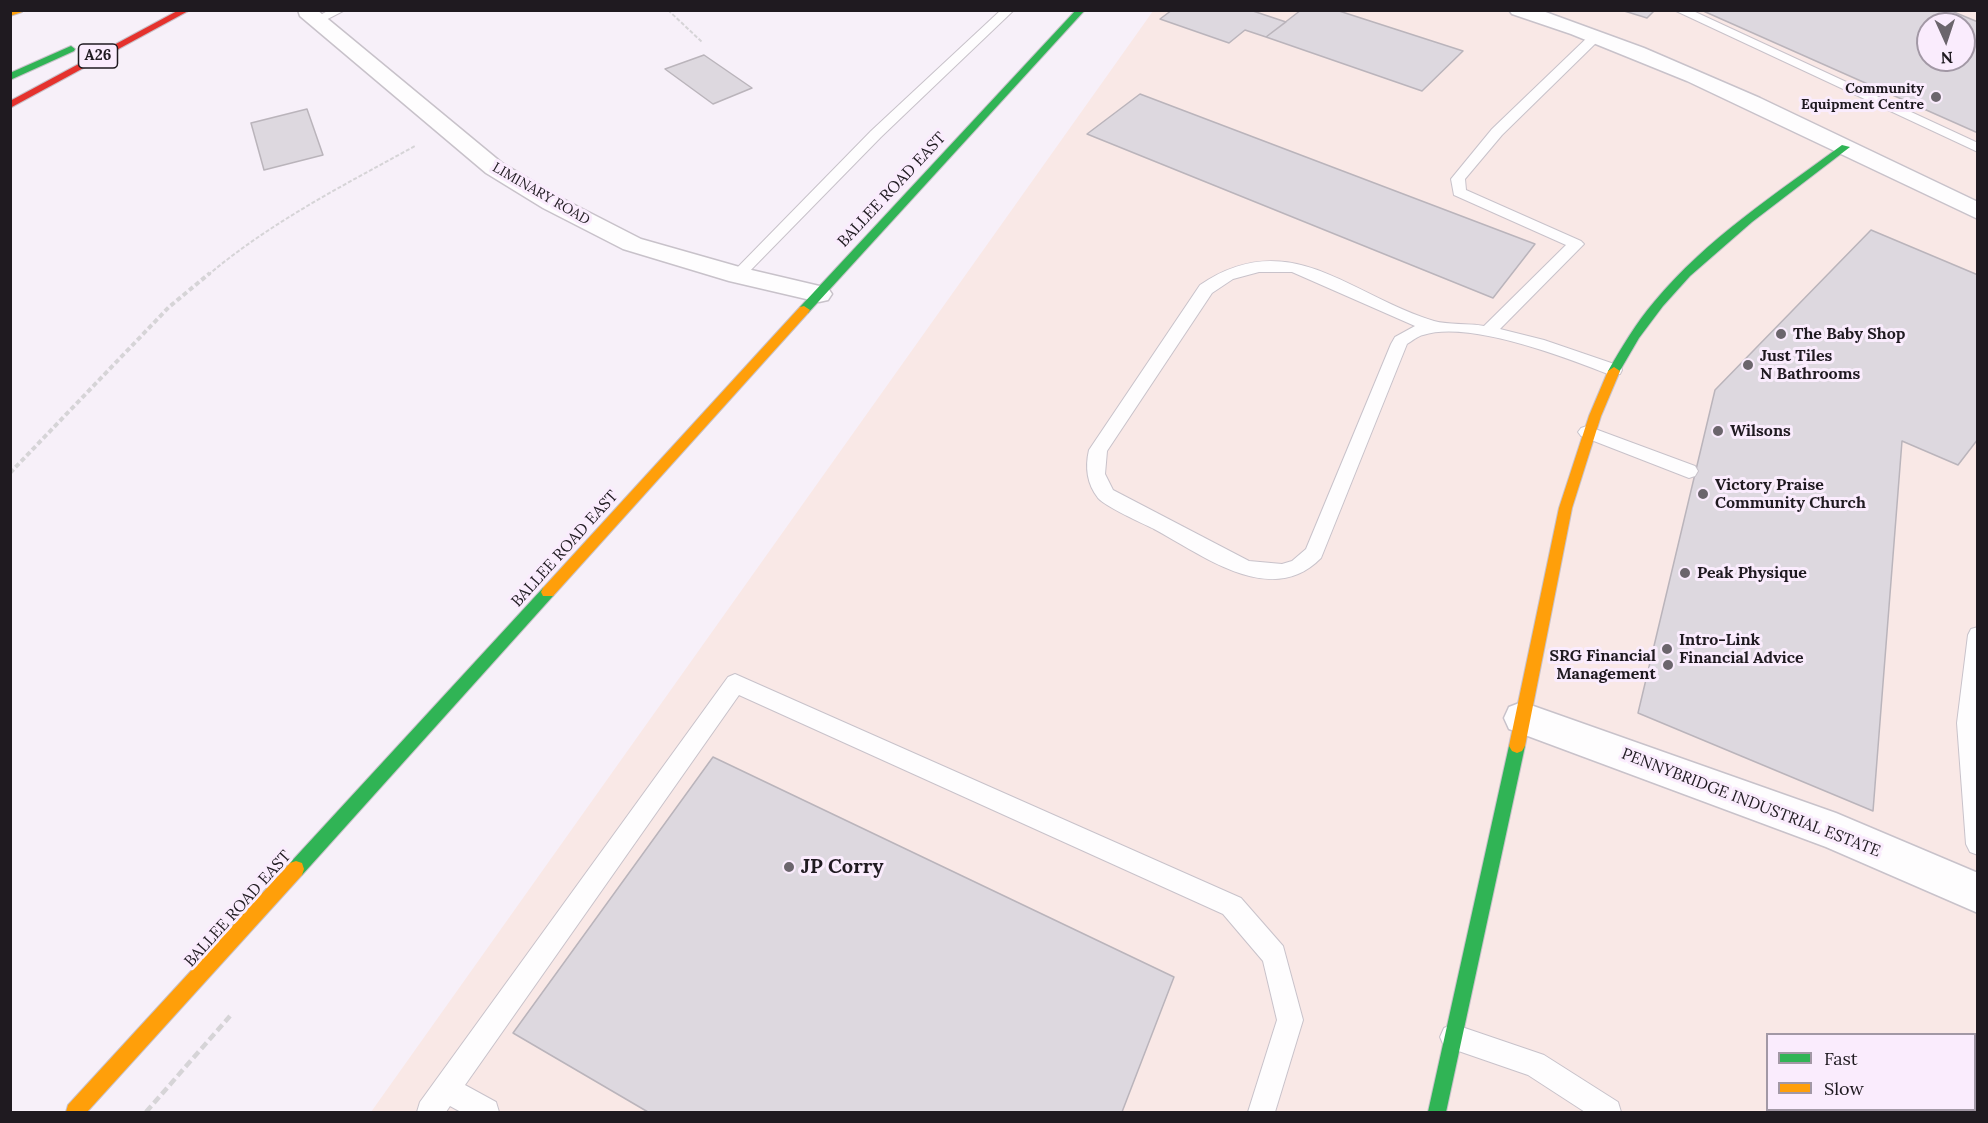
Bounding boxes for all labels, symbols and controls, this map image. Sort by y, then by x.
north arrow [1916,12,1976,72]
road number: A26 [78,44,118,68]
text: N [1940,48,1954,68]
place label: Community Equipment Centre [1801,81,1924,114]
marker: Community Equipment Centre [1929,90,1943,104]
street label: BALLEE ROAD EAST [834,129,950,251]
street label: LIMINARY ROAD [489,159,593,229]
place label: The Baby Shop [1793,324,1905,344]
marker: The Baby Shop [1774,327,1788,341]
place label: Just Tiles N Bathrooms [1760,346,1860,384]
marker: Just Tiles N Bathrooms [1741,358,1755,372]
place label: Wilsons [1730,421,1791,441]
marker: Wilsons [1711,424,1725,438]
place label: Victory Praise Community Church [1715,475,1866,513]
street label: BALLEE ROAD EAST [508,487,622,611]
marker: Victory Praise Community Church [1696,487,1710,501]
place label: Peak Physique [1697,563,1807,583]
marker: Peak Physique [1678,566,1692,580]
place label: Intro-Link Financial Advice [1679,630,1804,668]
marker: Intro-Link Financial Advice [1660,642,1674,656]
place label: SRG Financial Management [1549,646,1656,684]
marker: SRG Financial Management [1661,658,1675,672]
street label: PENNYBRIDGE INDUSTRIAL ESTATE [1619,745,1883,861]
street label: BALLEE ROAD EAST [181,847,295,971]
place label: JP Corry [801,855,884,879]
marker: JP Corry [782,860,796,874]
legend [1766,1033,1976,1111]
text: Fast [1824,1047,1858,1070]
text: Slow [1824,1077,1864,1100]

